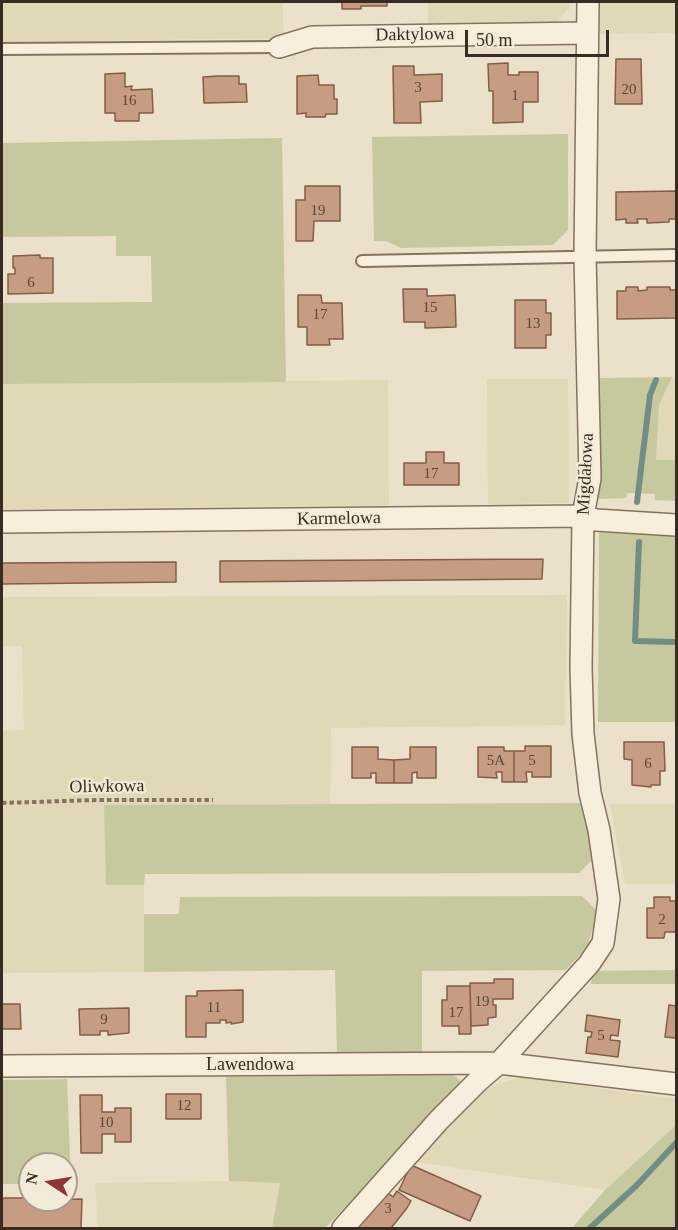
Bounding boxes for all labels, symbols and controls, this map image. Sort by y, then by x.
scale bar [468,18,612,56]
street label: Daktylowa [375,24,455,46]
text: 50 m [476,30,513,50]
house number: 3 [414,79,422,97]
house number: 20 [622,81,636,99]
house number: 1 [511,87,519,105]
house number: 16 [122,92,136,110]
house number: 19 [310,202,326,220]
house number: 6 [27,274,35,292]
house number: 15 [422,299,438,317]
house number: 17 [312,306,328,324]
house number: 13 [526,315,540,333]
street label: Migdałowa [573,432,599,516]
house number: 17 [424,465,438,483]
street label: Karmelowa [297,507,381,531]
house number: 5A [487,752,505,770]
house number: 5 [528,752,536,770]
house number: 6 [644,755,652,773]
street label: Oliwkowa [69,776,145,798]
house number: 2 [658,911,666,929]
house number: 19 [474,993,490,1011]
house number: 11 [207,999,221,1017]
house number: 17 [448,1004,464,1022]
house number: 9 [100,1011,108,1029]
house number: 5 [597,1027,605,1045]
street label: Lawendowa [206,1054,294,1076]
house number: 12 [176,1097,192,1115]
house number: 10 [98,1114,114,1132]
north arrow [18,1152,78,1212]
text: N [22,1171,41,1186]
house number: 3 [384,1200,392,1218]

